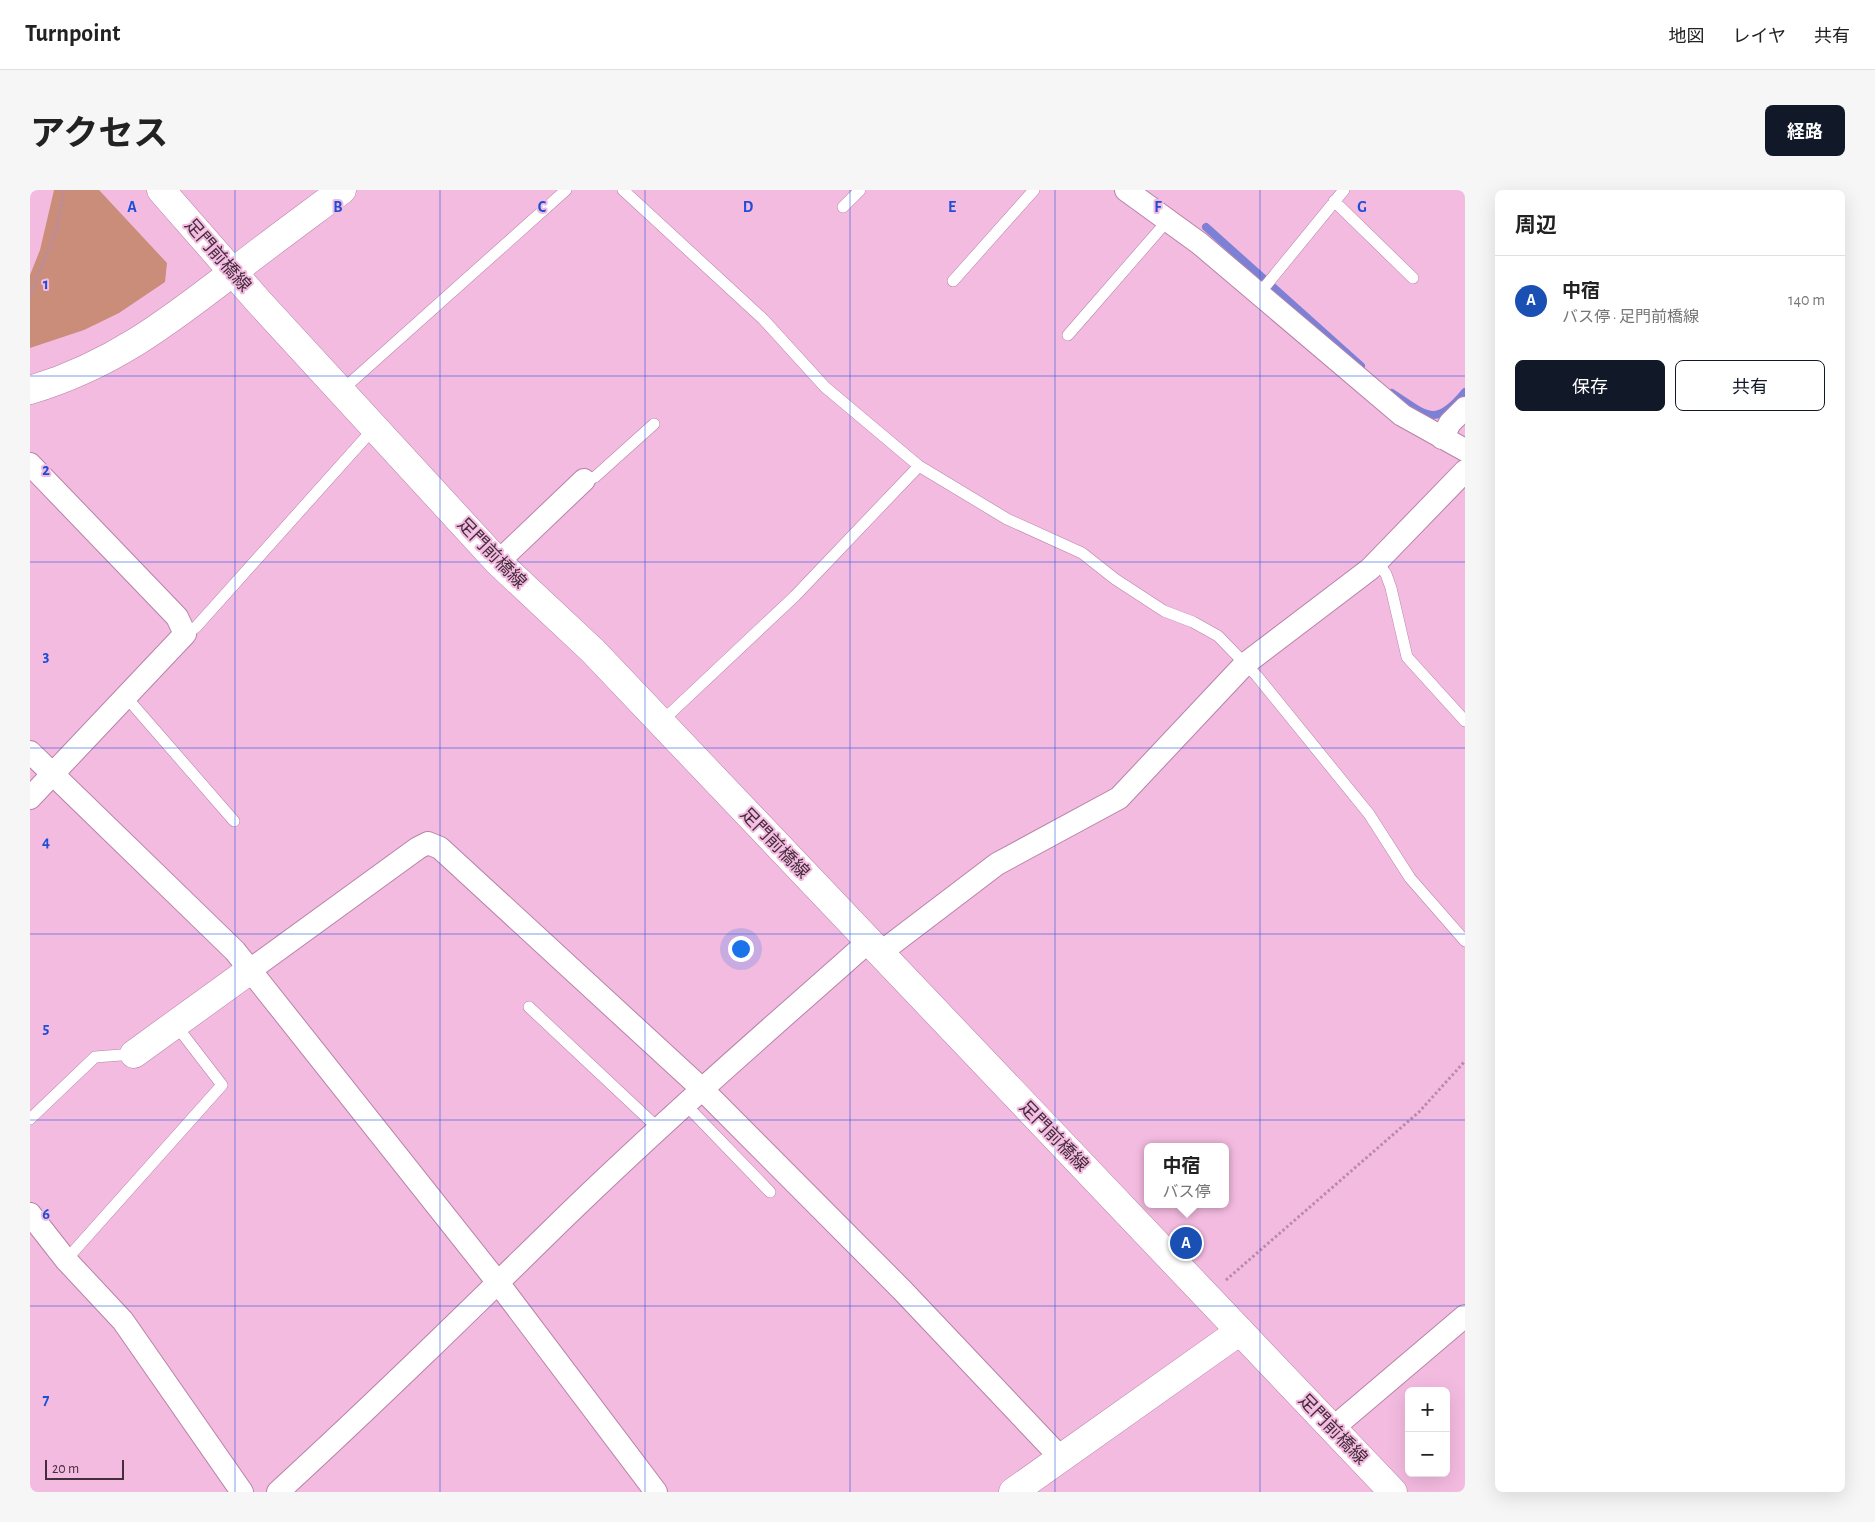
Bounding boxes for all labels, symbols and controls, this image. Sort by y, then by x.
text: Turnpoint [25,22,120,46]
text: 地図 [1669,28,1705,46]
text: レイヤ [1733,28,1786,46]
text: 共有 [1814,28,1850,46]
button: 経路 [1765,105,1845,156]
text: アクセス [30,117,168,152]
text: A [127,199,137,215]
text: B [333,199,343,215]
text: C [538,199,547,215]
text: D [743,199,754,215]
text: E [948,199,956,215]
text: F [1154,199,1162,215]
text: G [1357,199,1367,215]
street label: 足門前橋線 [181,214,255,296]
text: 周辺 [1515,215,1557,236]
text: 1 [43,276,49,292]
text: 中宿 [1562,282,1600,301]
text: A [1526,292,1536,308]
text: 140 m [1788,292,1825,308]
text: バス停 · 足門前橋線 [1562,309,1699,325]
button: 保存 [1515,360,1665,411]
button: 共有 [1675,360,1825,411]
text: 2 [42,462,50,478]
street label: 足門前橋線 [454,514,530,592]
text: 3 [43,648,50,664]
street label: 足門前橋線 [737,804,813,882]
text: 4 [42,834,50,850]
your location [728,936,754,962]
text: 5 [43,1020,50,1036]
street label: 足門前橋線 [1016,1097,1092,1175]
popup [1144,1143,1229,1208]
text: 中宿 [1162,1157,1201,1176]
text: バス停 [1162,1184,1211,1200]
text: 6 [42,1206,50,1222]
pin: A [1170,1224,1202,1262]
map controls [1405,1387,1450,1477]
button: + [1405,1387,1450,1432]
street label: 足門前橋線 [1295,1390,1371,1468]
text: 7 [43,1392,50,1408]
button: − [1405,1432,1450,1477]
scale bar [45,1457,124,1480]
text: 20 m [52,1462,79,1476]

